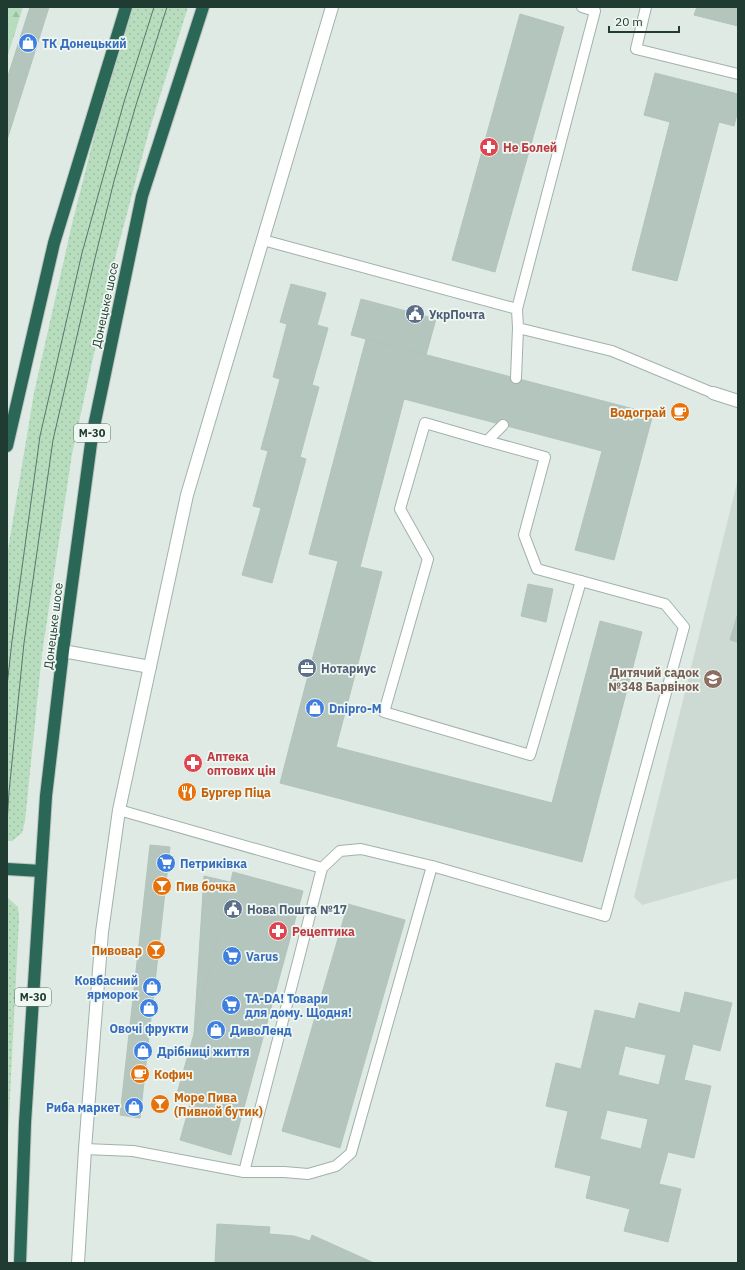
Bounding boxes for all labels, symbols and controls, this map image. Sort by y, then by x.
scale bar [609,8,679,34]
text: 20 m [615,14,643,29]
shop icon: ТК Донецький [17,32,39,54]
place label: ТК Донецький [42,36,127,51]
pharmacy icon: Не Болей [478,136,500,158]
place label: Не Болей [503,140,557,155]
street label: Донецьке шосе [89,260,121,349]
public building icon: УкрПочта [404,303,426,325]
place label: УкрПочта [429,307,485,322]
cafe icon: Водограй [669,401,691,423]
place label: Водограй [610,405,666,420]
road number: М-30 [74,424,110,442]
street label: Донецьке шосе [40,581,66,670]
office icon: Нотариус [296,657,318,679]
place label: Нотариус [321,661,376,676]
place label: Дитячий садок №348 Барвінок [608,665,699,694]
school or university icon: Дитячий садок №348 Барвінок [702,668,724,690]
shop icon: Dnipro-M [304,697,326,719]
place label: Dnipro-M [329,701,382,716]
place label: Аптека оптових цін [207,749,276,778]
pharmacy icon: Аптека оптових цін [182,752,204,774]
restaurant icon: Бургер Піца [176,781,198,803]
place label: Бургер Піца [201,785,271,800]
supermarket icon: Петриківка [155,852,177,874]
place label: Петриківка [180,856,247,871]
bar icon: Пив бочка [151,875,173,897]
place label: Пив бочка [176,879,236,894]
public building icon: Нова Пошта №17 [222,898,244,920]
place label: Нова Пошта №17 [247,902,347,917]
pharmacy icon: Рецептика [267,920,289,942]
place label: Рецептика [292,924,355,939]
bar icon: Пивовар [145,939,167,961]
place label: Пивовар [91,943,142,958]
supermarket icon: Varus [221,945,243,967]
place label: Varus [246,949,278,964]
place label: Ковбасний ярморок [75,973,138,1002]
shop icon: Ковбасний ярморок [141,976,163,998]
road number: М-30 [15,988,51,1006]
place label: TA-DA! Товари для дому. Щодня! [245,991,352,1020]
supermarket icon: TA-DA! Товари для дому. Щодня! [220,994,242,1016]
shop icon: Овочі фрукти [138,997,160,1019]
shop icon: ДивоЛенд [205,1019,227,1041]
place label: Овочі фрукти [109,1021,189,1036]
place label: ДивоЛенд [230,1023,292,1038]
shop icon: Дрібниці життя [132,1040,154,1062]
place label: Дрібниці життя [157,1044,250,1059]
cafe icon: Кофич [129,1063,151,1085]
place label: Кофич [154,1067,193,1082]
place label: Море Пива (Пивной бутик) [174,1090,263,1119]
bar icon: Море Пива (Пивной бутик) [149,1093,171,1115]
shop icon: Риба маркет [123,1096,145,1118]
place label: Риба маркет [46,1100,120,1115]

